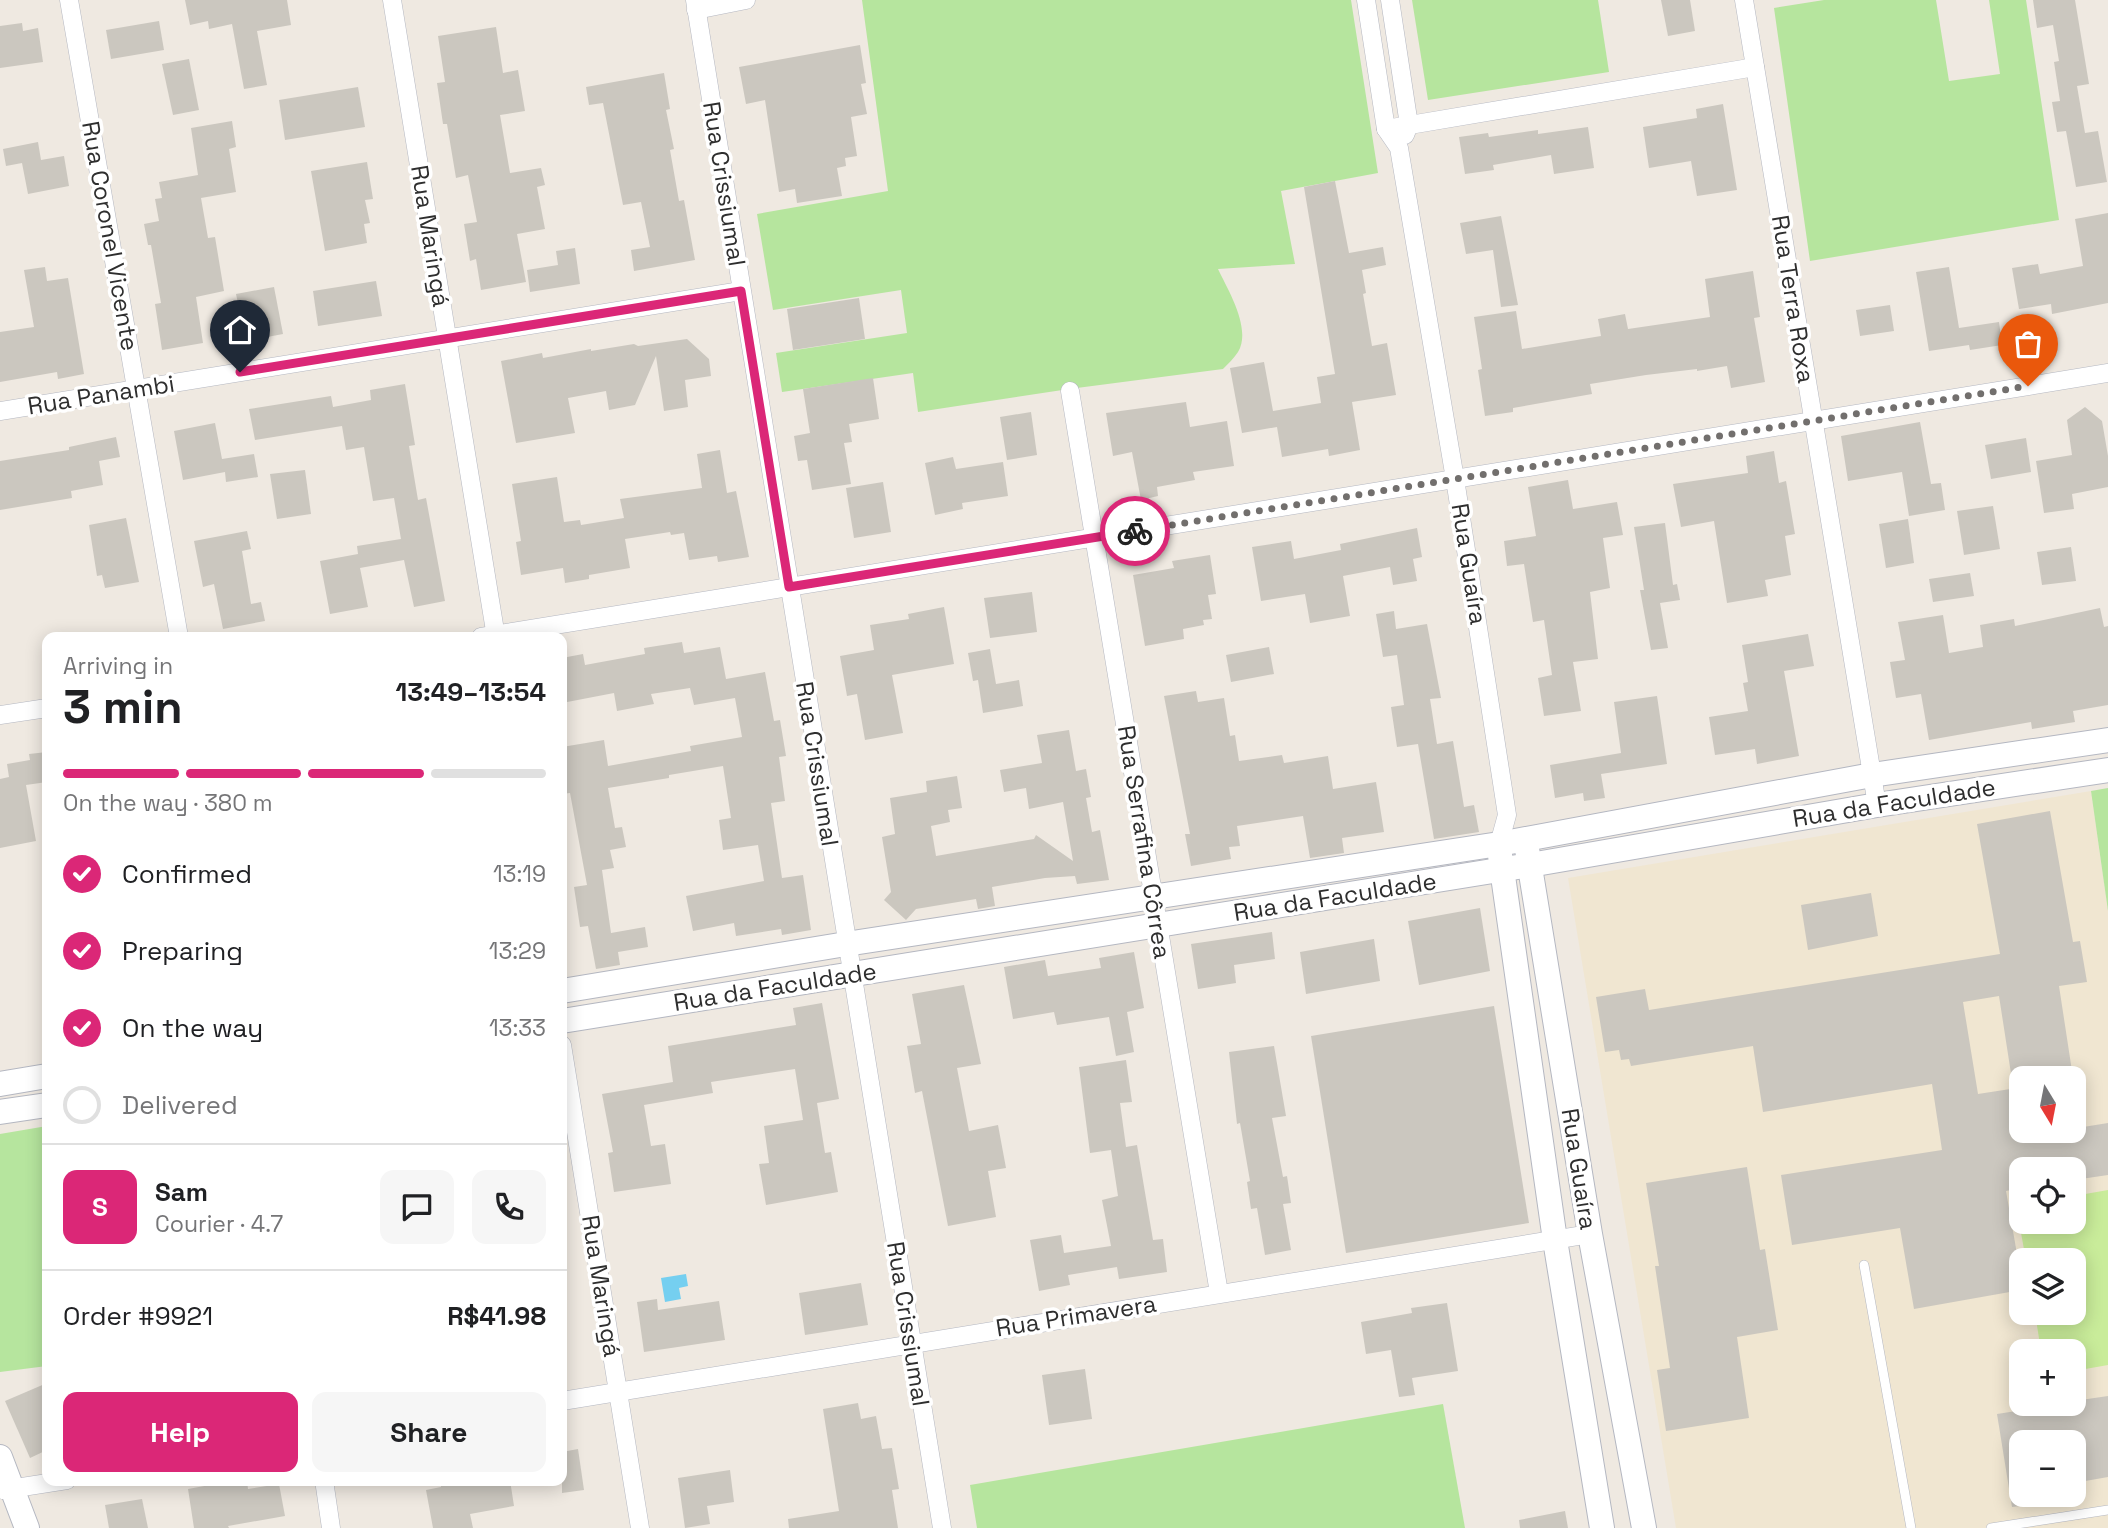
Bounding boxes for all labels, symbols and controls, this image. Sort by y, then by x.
street label: Rua Crissiumal [696,99,753,268]
street label: Rua Coronel Vicente [75,119,146,353]
street label: Rua Maringá [404,163,457,309]
street label: Rua Terra Roxa [1765,213,1822,385]
pin [210,300,270,372]
icon: home [221,311,259,349]
pin [1998,314,2058,386]
icon: bag [2009,325,2047,363]
street label: Rua Panambi [25,368,177,421]
courier [1100,496,1170,566]
street label: Rua Guaíra [1445,501,1494,627]
icon: bike [1116,512,1154,550]
text: Arriving in [63,651,173,681]
text: 13:49–13:54 [395,675,546,709]
text: 3 min [63,678,183,736]
street label: Rua Crissiumal [789,679,846,848]
street label: Rua Serrafina Côrrea [1111,723,1178,961]
street label: Rua da Faculdade [1790,771,1998,834]
text: On the way · 380 m [63,788,273,818]
icon: check [63,855,101,893]
text: Confirmed [122,857,252,891]
text: 13:19 [493,859,546,889]
street label: Rua da Faculdade [1231,865,1439,928]
icon: check [63,932,101,970]
text: Preparing [122,934,243,968]
text: 13:29 [489,936,546,966]
street label: Rua da Faculdade [671,955,879,1018]
icon: check [63,1009,101,1047]
text: On the way [122,1011,263,1045]
text: 13:33 [489,1013,546,1043]
north arrow [2009,1066,2086,1143]
map controls [2009,1066,2086,1507]
text: Delivered [122,1088,238,1122]
street label: Rua Guaíra [1555,1106,1604,1232]
button: locate [2009,1157,2086,1234]
button: chat [380,1170,454,1244]
button: phone [472,1170,546,1244]
text: Sam [155,1175,208,1209]
text: S [92,1190,108,1224]
text: Courier · 4.7 [155,1209,283,1239]
street label: Rua Maringá [575,1213,628,1359]
street label: Rua Crissiumal [880,1239,937,1408]
button: layers [2009,1248,2086,1325]
street label: Rua Primavera [993,1287,1159,1343]
text: Order #9921 [63,1299,213,1333]
text: R$41.98 [447,1299,546,1333]
button: + [2009,1339,2086,1416]
button: Help [63,1392,298,1472]
button: Share [312,1392,546,1472]
button: − [2009,1430,2086,1507]

